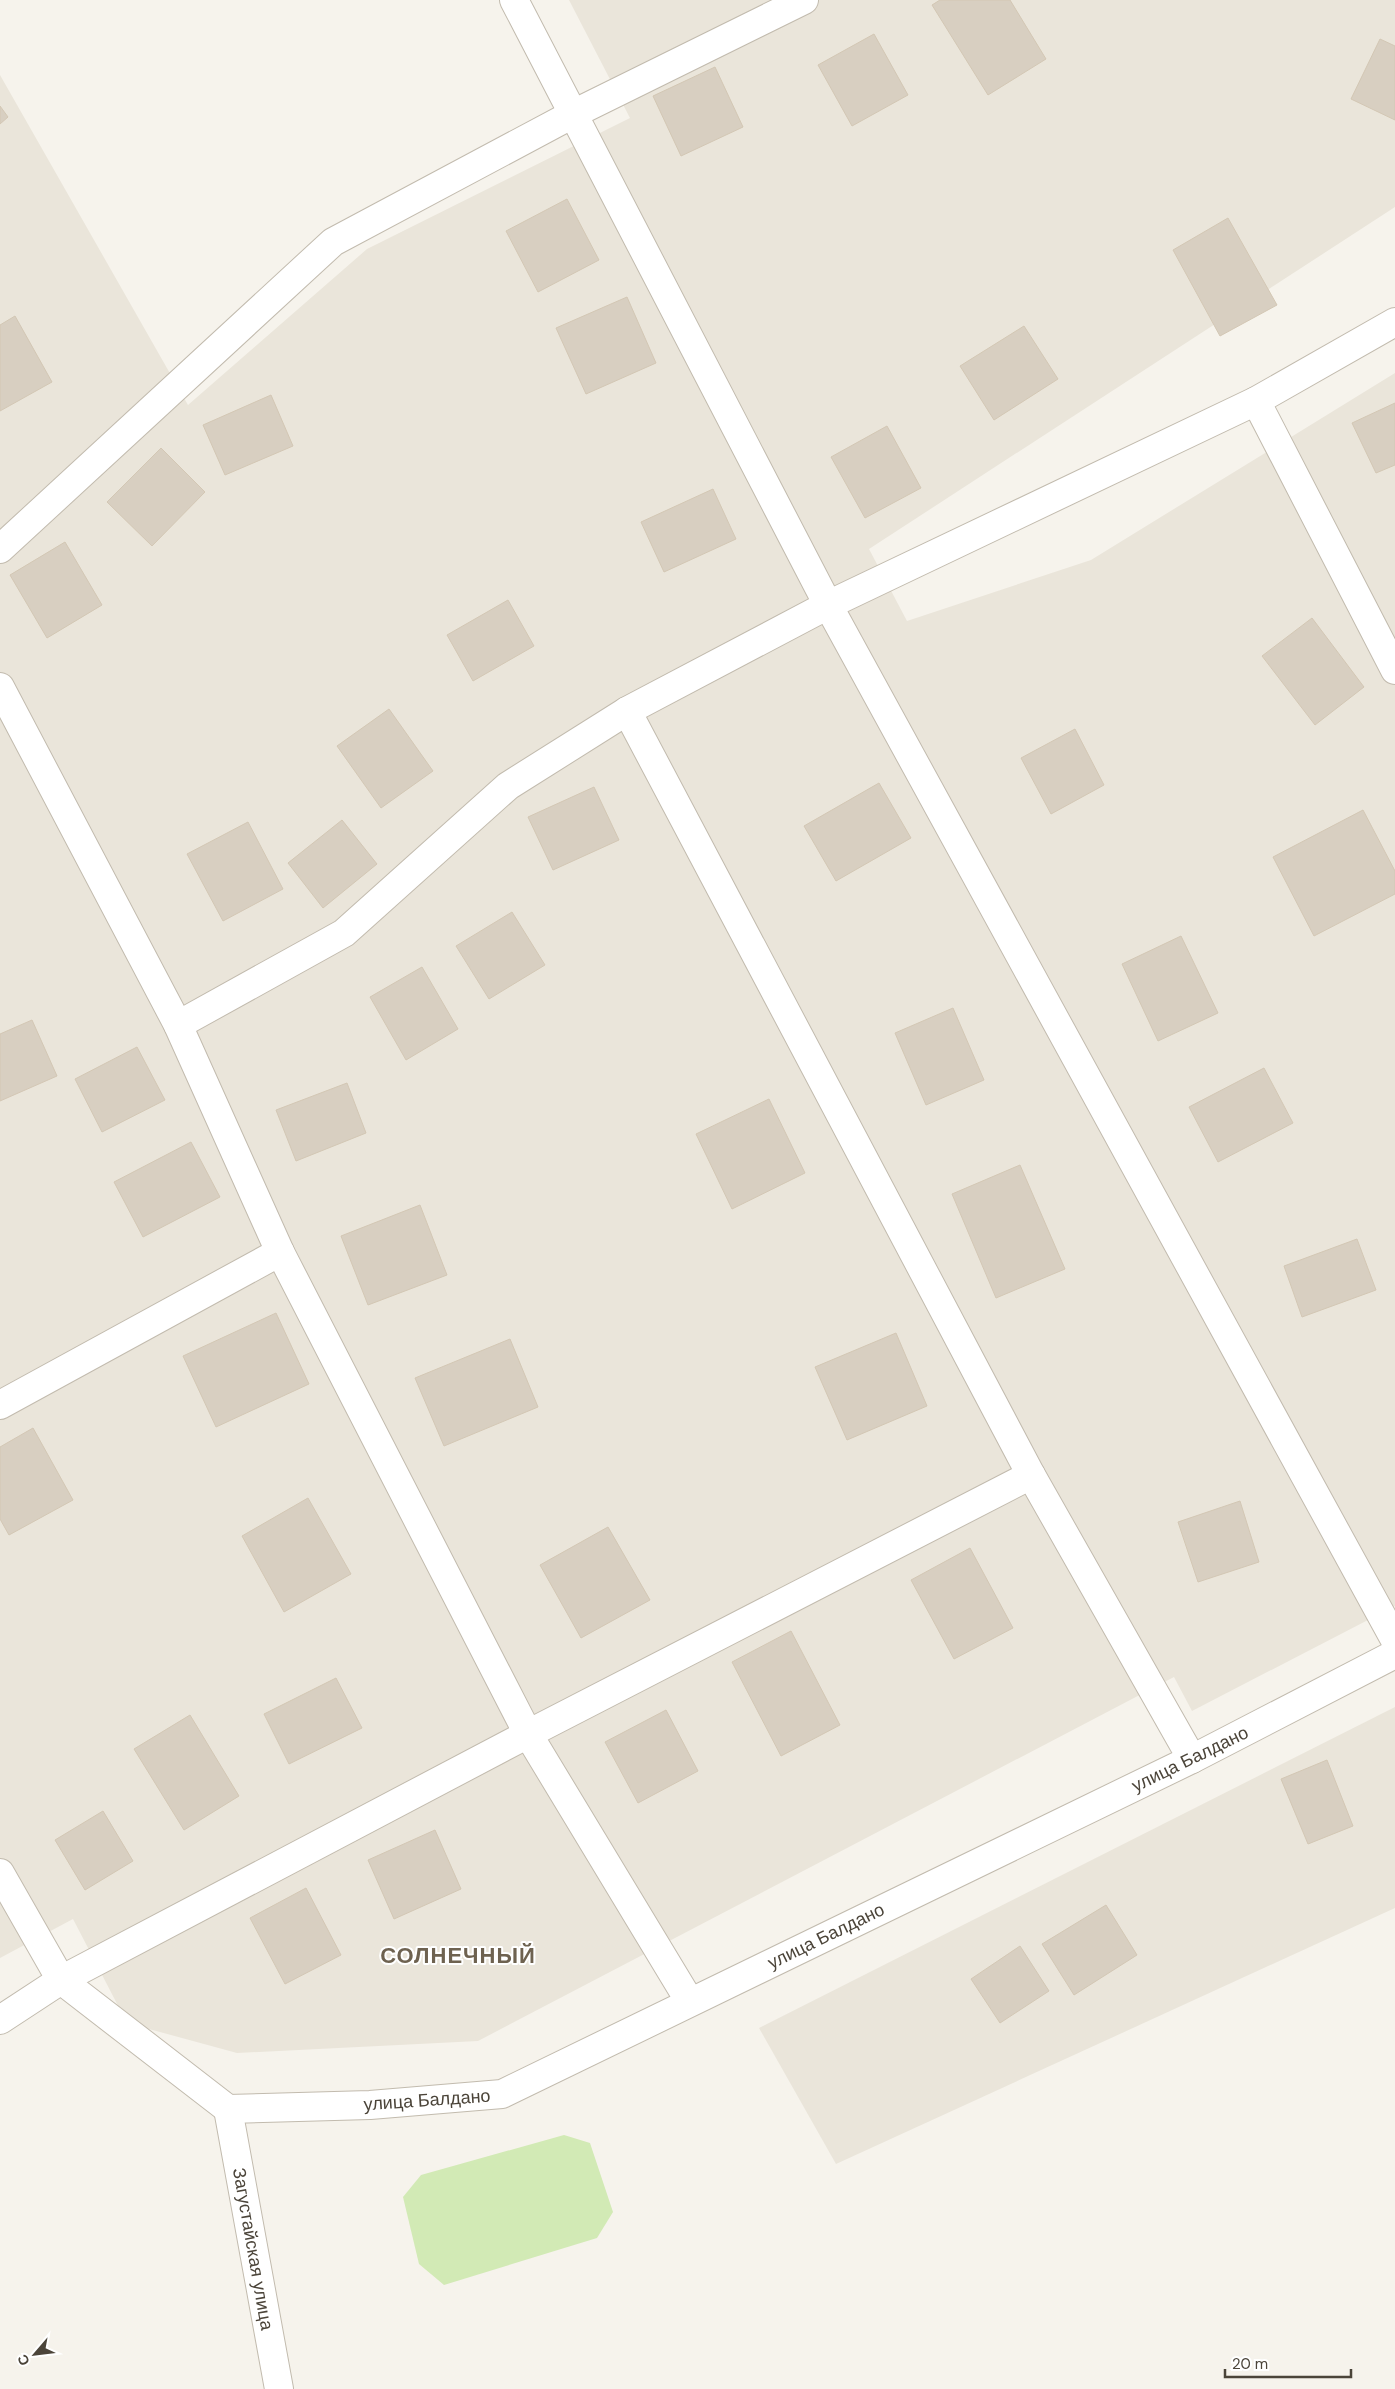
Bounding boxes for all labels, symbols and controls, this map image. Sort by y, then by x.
street label: улица Балдано [1128,1720,1252,1798]
street label: улица Балдано [764,1897,888,1975]
district label: СОЛНЕЧНЫЙ [380,1941,536,1970]
street label: улица Балдано [363,2084,491,2116]
street label: Загустайская улица [227,2166,279,2333]
north arrow [10,2329,60,2379]
scale bar [1225,2346,1351,2378]
text: С [13,2351,34,2369]
text: 20 m [1232,2354,1268,2374]

